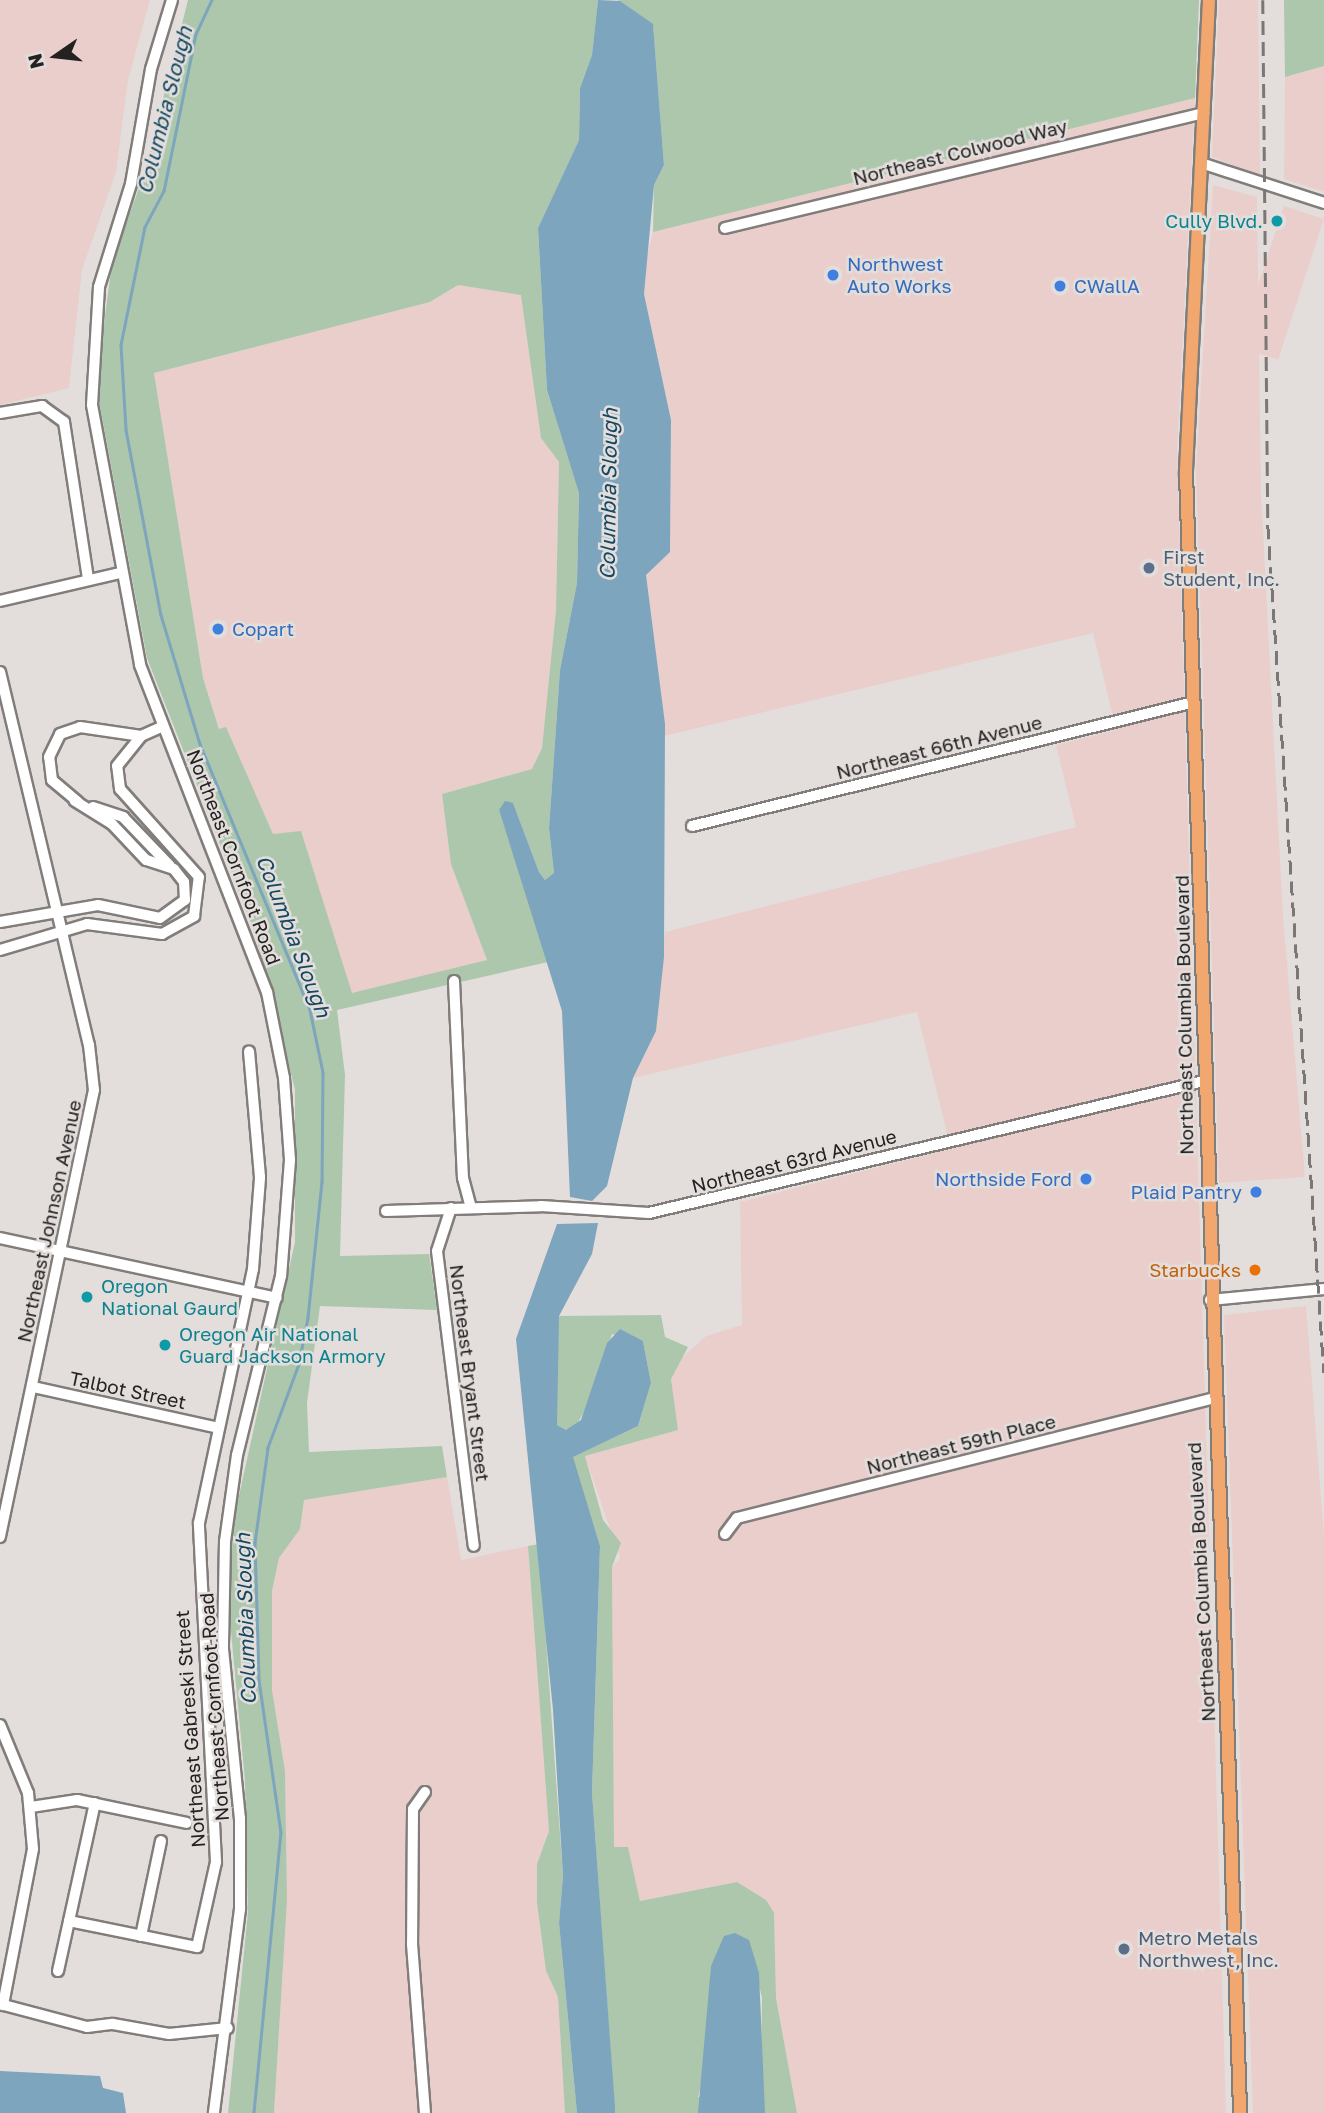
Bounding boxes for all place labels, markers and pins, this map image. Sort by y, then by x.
place label: Cully Blvd. [1165,210,1263,232]
marker: Cully Blvd. [1269,213,1285,229]
place label: Northwest Auto Works [847,253,952,297]
marker: Northwest Auto Works [825,267,841,283]
place label: CWallA [1074,275,1140,297]
marker: CWallA [1052,278,1068,294]
place label: First Student, Inc. [1163,546,1280,590]
marker: First Student, Inc. [1141,560,1157,576]
place label: Copart [232,618,294,640]
marker: Copart [210,621,226,637]
place label: Northside Ford [935,1168,1072,1190]
marker: Northside Ford [1078,1171,1094,1187]
place label: Plaid Pantry [1131,1181,1242,1203]
marker: Plaid Pantry [1248,1184,1264,1200]
place label: Starbucks [1149,1259,1241,1281]
marker: Starbucks [1247,1262,1263,1278]
place label: Oregon National Gaurd [101,1275,238,1319]
marker: Oregon National Gaurd [79,1289,95,1305]
place label: Oregon Air National Guard Jackson Armory [179,1323,386,1367]
marker: Oregon Air National Guard Jackson Armory [157,1337,173,1353]
place label: Metro Metals Northwest, Inc. [1138,1927,1279,1971]
marker: Metro Metals Northwest, Inc. [1116,1941,1132,1957]

